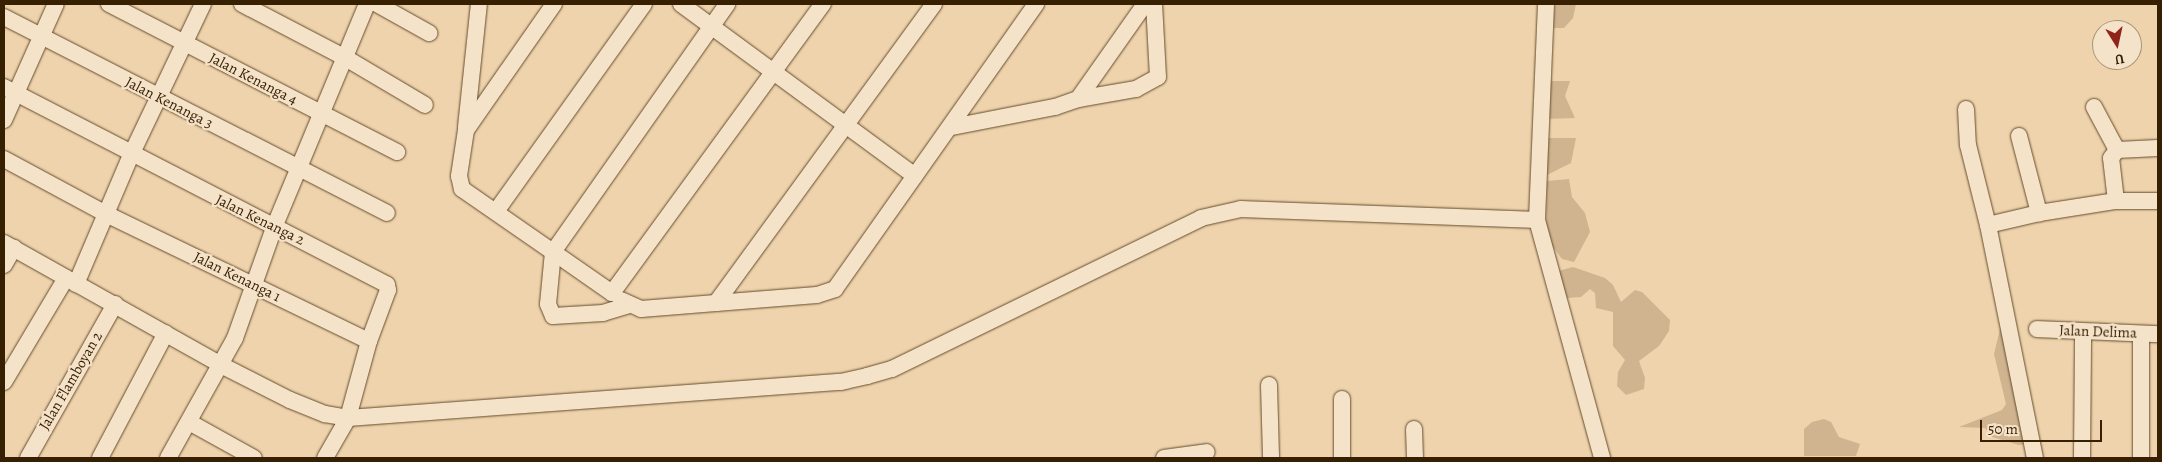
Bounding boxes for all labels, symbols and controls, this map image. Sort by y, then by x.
north arrow [2092,20,2142,70]
street label: Jalan Kenanga 4 [206,49,300,109]
text: U [2113,49,2126,69]
street label: Jalan Kenanga 3 [122,73,216,133]
street label: Jalan Kenanga 2 [213,191,307,249]
street label: Jalan Kenanga 1 [190,248,284,306]
street label: Jalan Delima [2059,322,2137,342]
street label: Jalan Flamboyan 2 [36,329,106,433]
scale bar [1982,410,2104,442]
text: 50 m [1988,419,2018,439]

